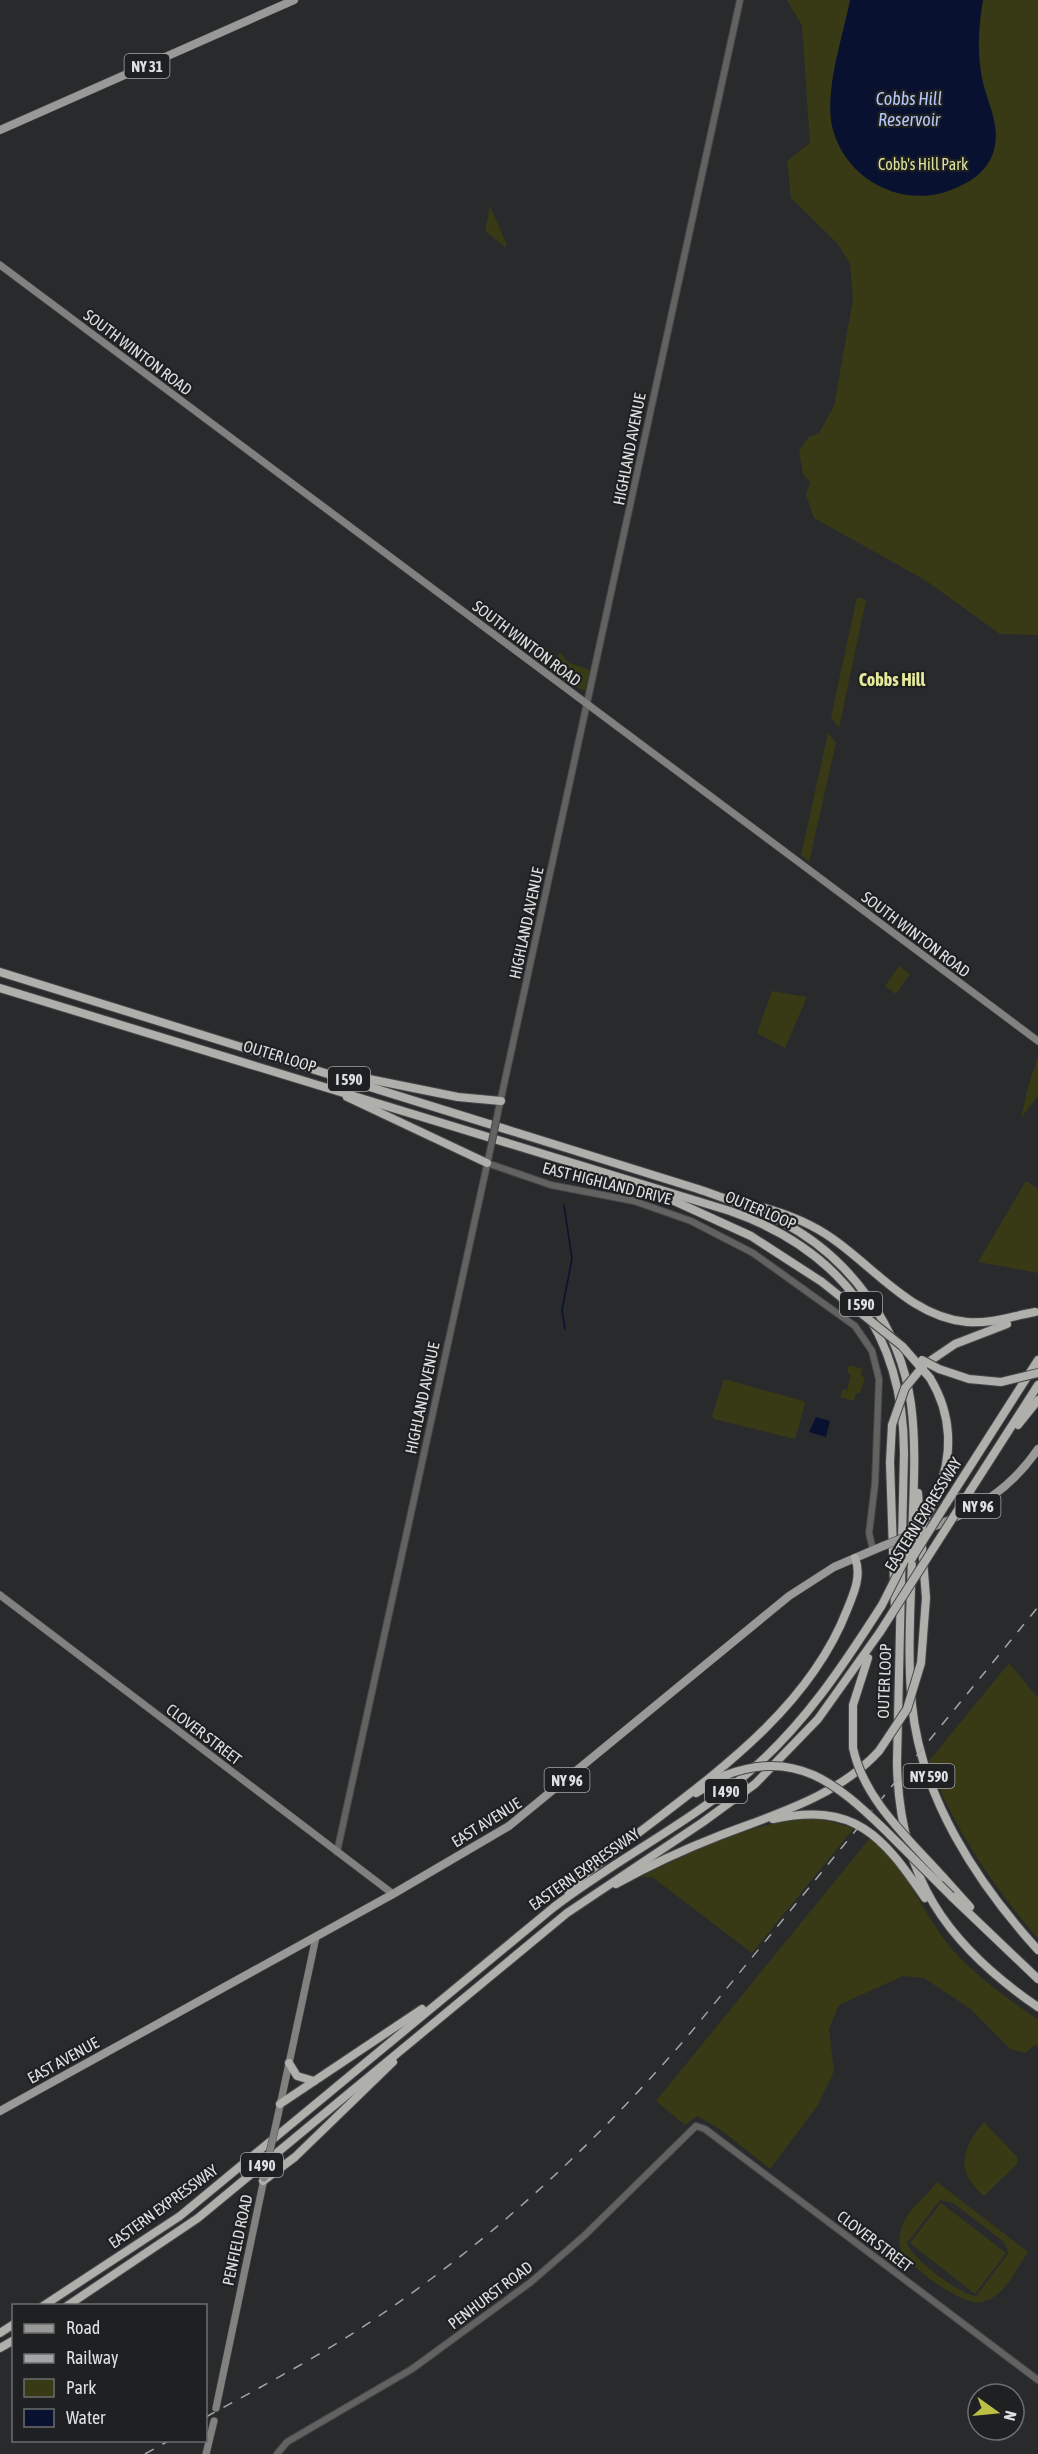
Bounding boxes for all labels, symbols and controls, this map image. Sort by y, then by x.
road number: NY 31 [124,54,170,78]
water label: Cobbs Hill Reservoir [876,88,942,130]
park label: Cobb's Hill Park [878,155,968,173]
street label: SOUTH WINTON ROAD [80,305,196,399]
street label: HIGHLAND AVENUE [609,391,649,507]
street label: SOUTH WINTON ROAD [469,596,585,690]
district label: Cobbs Hill [859,669,926,690]
street label: HIGHLAND AVENUE [505,865,547,980]
street label: SOUTH WINTON ROAD [858,887,974,981]
street label: OUTER LOOP [241,1036,319,1076]
road number: I 590 [328,1067,370,1091]
street label: EAST HIGHLAND DRIVE [541,1158,673,1208]
street label: OUTER LOOP [723,1187,799,1233]
road number: I 590 [840,1292,882,1316]
street label: HIGHLAND AVENUE [401,1340,443,1455]
street label: EASTERN EXPRESSWAY [881,1453,966,1574]
road number: NY 96 [956,1494,1000,1518]
street label: OUTER LOOP [874,1643,894,1719]
street label: CLOVER STREET [163,1700,245,1768]
road number: NY 590 [904,1764,954,1788]
road number: NY 96 [544,1768,590,1792]
road number: I 490 [705,1779,747,1803]
street label: EAST AVENUE [448,1793,524,1850]
street label: EASTERN EXPRESSWAY [525,1824,643,1914]
street label: EAST AVENUE [24,2033,102,2087]
road number: I 490 [241,2153,283,2177]
street label: EASTERN EXPRESSWAY [105,2160,222,2252]
street label: PENFIELD ROAD [219,2193,255,2287]
street label: CLOVER STREET [834,2207,916,2275]
street label: PENHURST ROAD [444,2257,536,2333]
legend [12,2304,207,2442]
text: Road [66,2317,100,2338]
text: Railway [66,2347,118,2368]
text: Park [66,2377,96,2398]
north arrow [966,2382,1026,2442]
text: Water [66,2407,106,2428]
text: N [1001,2409,1020,2423]

